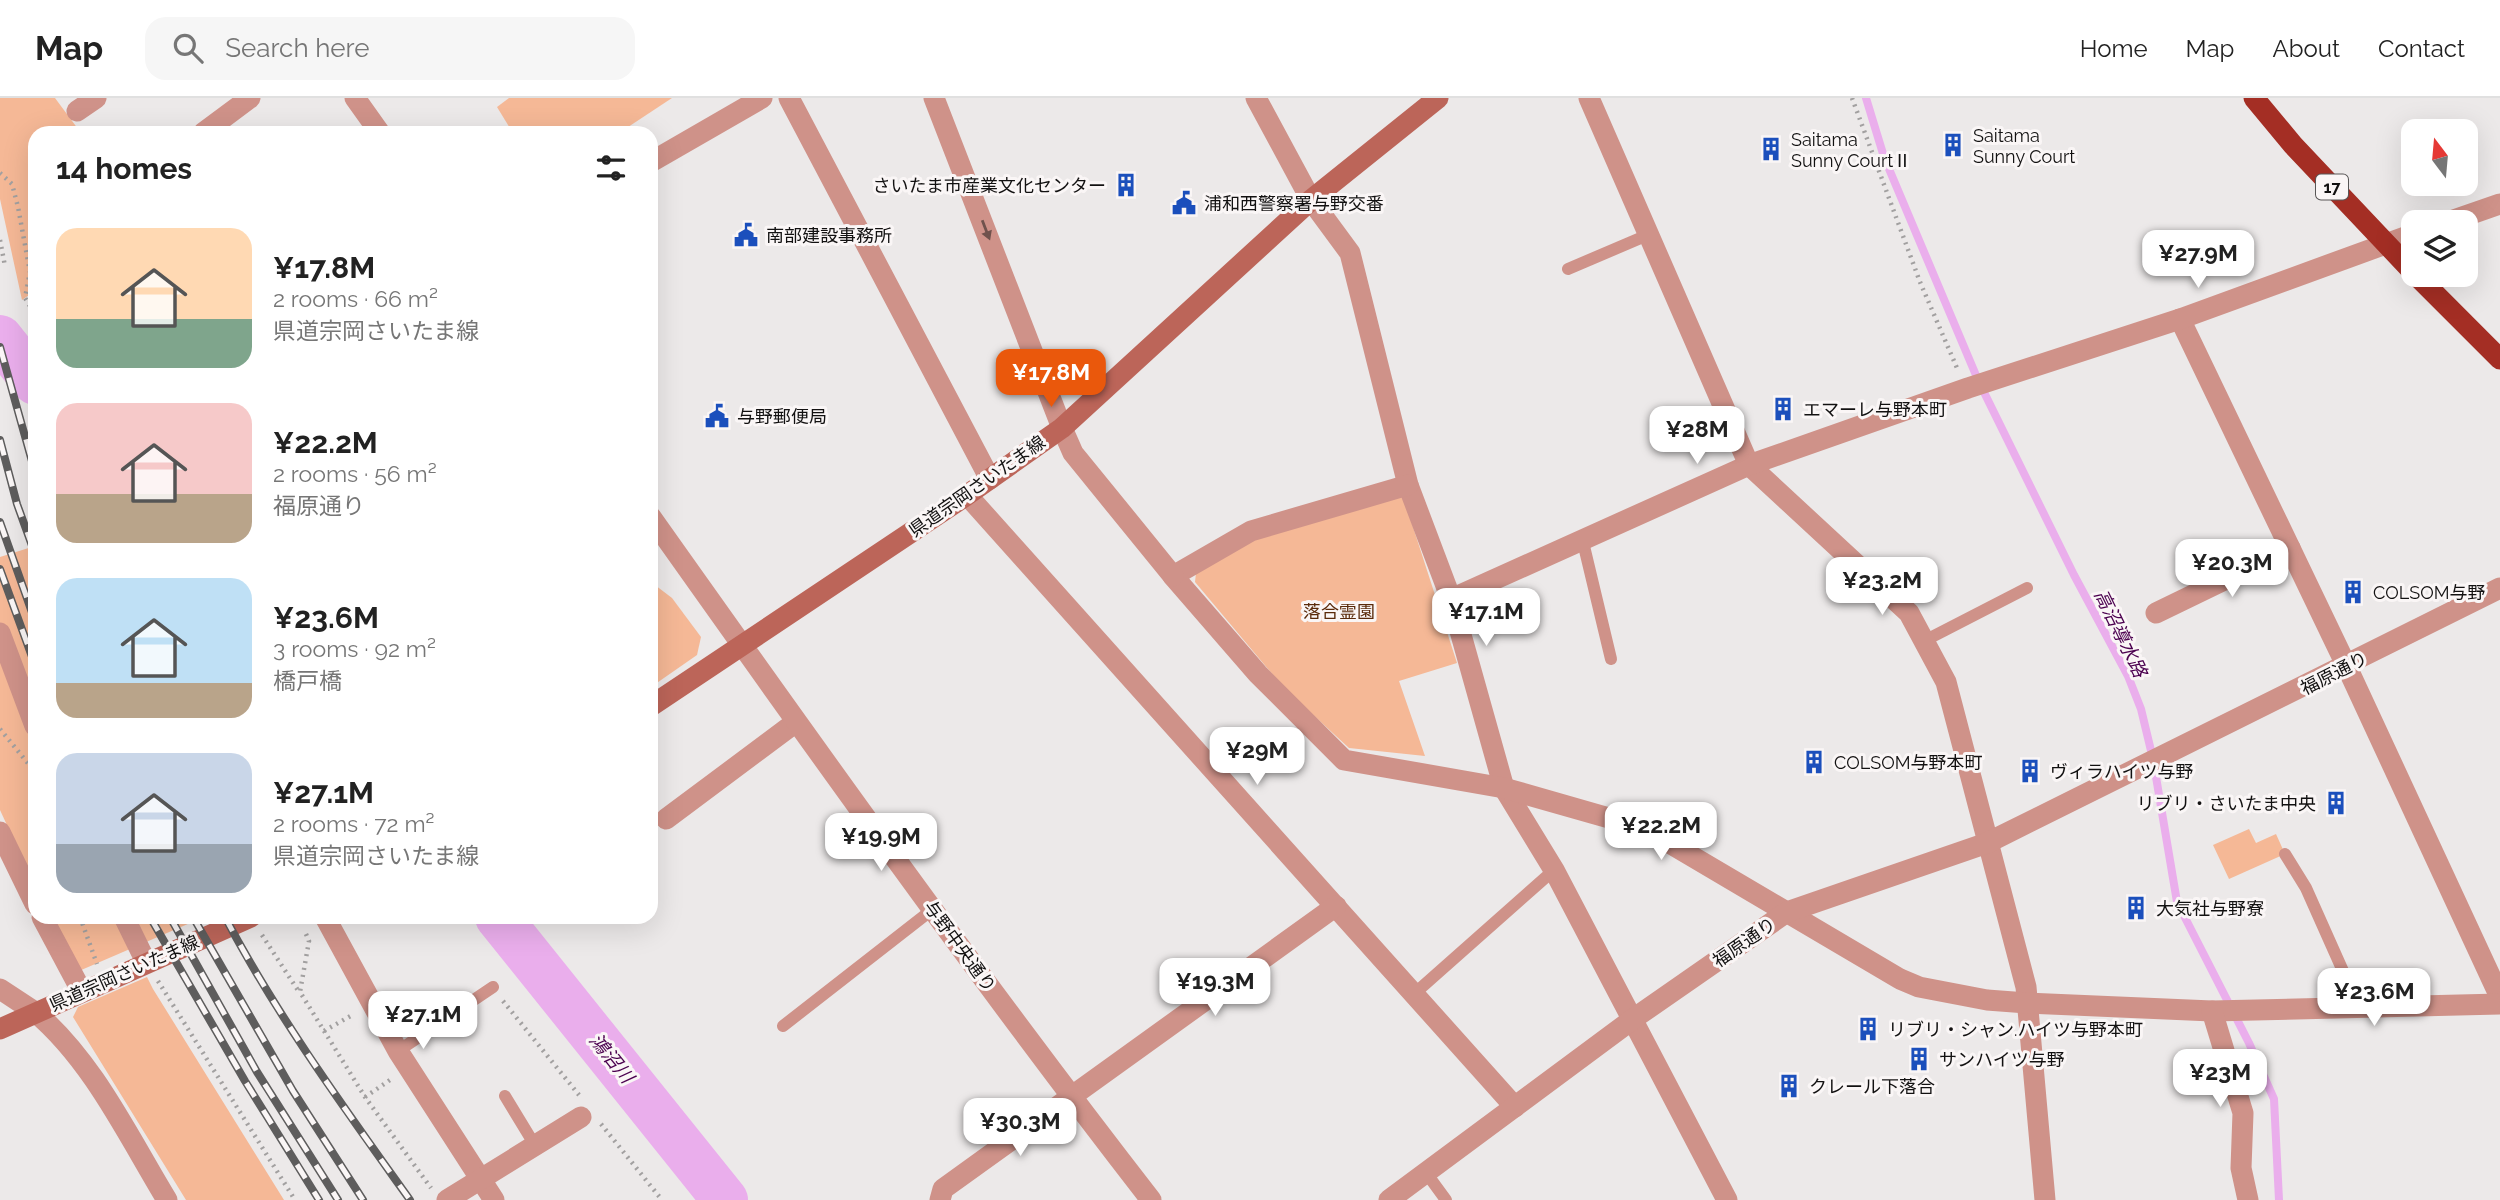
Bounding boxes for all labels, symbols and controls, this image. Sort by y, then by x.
search box [145,17,635,80]
text: Map [35,29,103,68]
icon: search [169,29,207,67]
text: Search here [225,33,370,63]
text: Home [2080,34,2148,63]
text: Map [2186,34,2234,63]
text: About [2272,34,2340,63]
text: Contact [2378,34,2465,63]
north arrow [2401,119,2478,196]
map controls [2401,119,2478,287]
place label: Saitama Sunny Court [1973,125,2075,167]
place label: Saitama Sunny CourtⅡ [1791,129,1911,171]
building icon: Saitama Sunny Court [1939,131,1967,159]
building icon: Saitama Sunny CourtⅡ [1757,135,1785,163]
icon: filters [592,149,630,187]
text: 14 homes [56,151,192,186]
building icon: さいたま市産業文化センター [1112,171,1140,199]
road number: 17 [2316,174,2348,200]
place label: さいたま市産業文化センター [873,175,1106,196]
public building icon: 浦和西警察署与野交番 [1170,189,1198,217]
place label: 浦和西警察署与野交番 [1204,193,1384,214]
button: layers [2401,210,2478,287]
one-way arrow [980,220,991,241]
public building icon: 南部建設事務所 [732,221,760,249]
place label: 南部建設事務所 [766,225,892,246]
pin: ¥27.9M [2141,230,2255,290]
text: ¥27.9M [2158,239,2238,266]
text: ¥17.8M [273,250,375,285]
icon: home [112,256,196,340]
text: 2 rooms · 66 m² [273,285,438,312]
text: 県道宗岡さいたま線 [273,317,479,344]
pin: ¥17.8M [994,350,1108,409]
text: ¥17.8M [1012,358,1090,385]
building icon: エマーレ与野本町 [1769,395,1797,423]
place label: エマーレ与野本町 [1803,399,1947,420]
public building icon: 与野郵便局 [703,402,731,430]
place label: 与野郵便局 [737,406,827,427]
pin: ¥28M [1656,406,1738,466]
text: ¥28M [1665,415,1729,442]
text: ¥22.2M [273,425,378,460]
icon: home [112,431,196,515]
street label: 県道宗岡さいたま線 [905,431,1049,541]
text: 2 rooms · 56 m² [273,460,437,487]
text: 福原通り [273,492,365,519]
pin: ¥20.3M [2175,540,2289,599]
text: ¥20.3M [2191,548,2273,575]
pin: ¥23.2M [1825,558,1939,617]
text: ¥23.2M [1842,566,1922,593]
building icon: COLSOM与野 [2339,578,2367,606]
place label: COLSOM与野 [2373,582,2485,603]
water label: 高沼導水路 [2090,585,2153,682]
pin: ¥17.1M [1429,588,1543,648]
text: ¥17.1M [1448,597,1524,624]
text: ¥23.6M [273,600,379,635]
park label: 落合霊園 [1303,601,1375,622]
icon: home [112,606,196,690]
text: 3 rooms · 92 m² [273,635,436,662]
street label: 福原通り [2297,647,2371,699]
text: 橋戸橋 [273,667,342,694]
pin: ¥29M [1216,728,1298,787]
text: ¥29M [1226,736,1288,763]
building icon: COLSOM与野本町 [1800,748,1828,776]
place label: COLSOM与野本町 [1834,752,1982,773]
building icon: ヴィラハイツ与野 [2016,757,2044,785]
place label: ヴィラハイツ与野 [2050,761,2193,782]
text: ¥27.1M [273,775,374,810]
icon: home [112,781,196,865]
building icon: リブリ・さいたま中央 [2322,789,2350,817]
place label: リブリ・さいたま中央 [2137,793,2316,814]
pin: ¥22.2M [1604,802,1718,862]
text: 2 rooms · 72 m² [273,810,434,837]
text: ¥22.2M [1621,811,1701,838]
pin: ¥19.9M [824,814,938,873]
text: ¥19.9M [841,822,921,849]
text: 県道宗岡さいたま線 [273,842,479,869]
building icon: 大気社与野寮 [2122,894,2150,922]
street label: 与野中央通り [920,896,1000,996]
place label: 大気社与野寮 [2156,898,2264,919]
street label: 福原通り [1708,913,1780,971]
street label: 県道宗岡さいたま線 [46,931,202,1015]
pin: ¥19.3M [1158,958,1272,1018]
text: ¥19.3M [1175,967,1255,994]
pin: ¥23.6M [2317,968,2431,1028]
text: ¥23.6M [2333,977,2415,1004]
pin: ¥27.1M [366,992,480,1051]
text: ¥27.1M [384,1000,462,1027]
building icon: リブリ・シャン.ハイツ与野本町 [1854,1015,1882,1043]
place label: リブリ・シャン.ハイツ与野本町 [1888,1019,2143,1040]
water label: 鴻沼川 [586,1029,640,1089]
building icon: サンハイツ与野 [1905,1045,1933,1073]
place label: サンハイツ与野 [1939,1049,2065,1070]
pin: ¥23M [2179,1049,2261,1109]
text: ¥23M [2189,1058,2251,1085]
building icon: クレール下落合 [1775,1072,1803,1100]
place label: クレール下落合 [1809,1076,1935,1097]
pin: ¥30.3M [963,1098,1077,1158]
text: ¥30.3M [979,1107,1061,1134]

